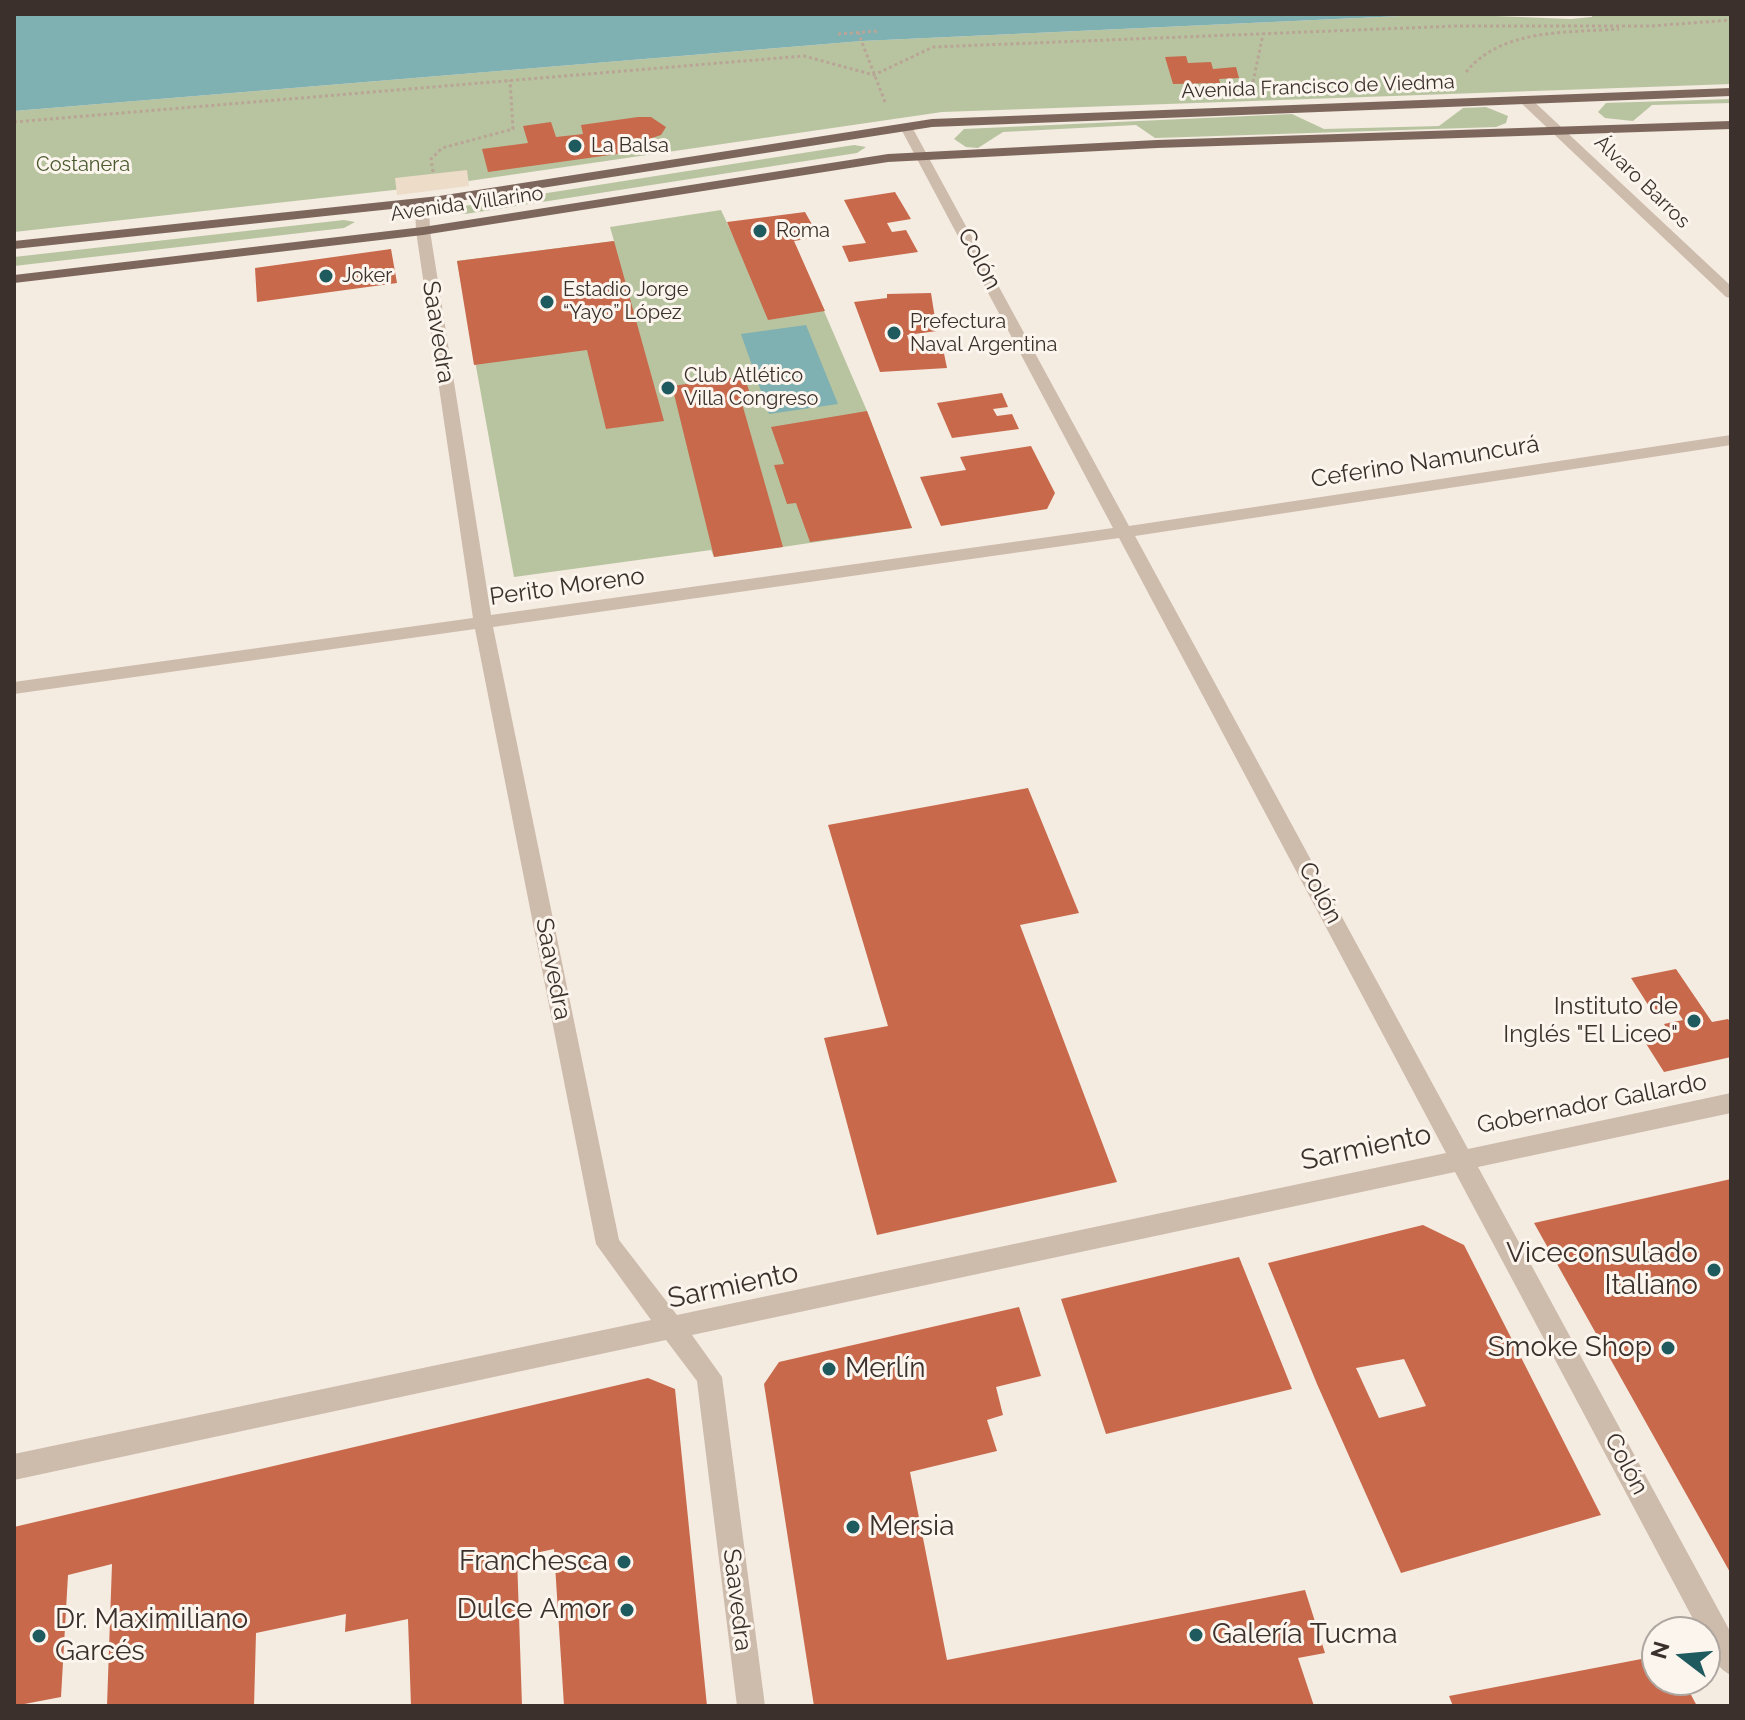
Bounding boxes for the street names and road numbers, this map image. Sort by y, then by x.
street label: Avenida Francisco de Viedma [1181,70,1455,104]
street label: Álvaro Barros [1589,131,1695,233]
street label: Avenida Villarino [389,181,545,227]
street label: Colón [951,223,1007,295]
street label: Saavedra [416,279,460,385]
street label: Ceferino Namuncurá [1309,430,1541,494]
street label: Perito Moreno [488,562,646,612]
street label: Colón [1292,857,1348,929]
street label: Saavedra [529,916,577,1022]
street label: Gobernador Gallardo [1475,1068,1709,1140]
street label: Sarmiento [1298,1118,1434,1178]
street label: Sarmiento [665,1256,801,1316]
street label: Colón [1598,1428,1654,1500]
street label: Saavedra [716,1547,758,1653]

